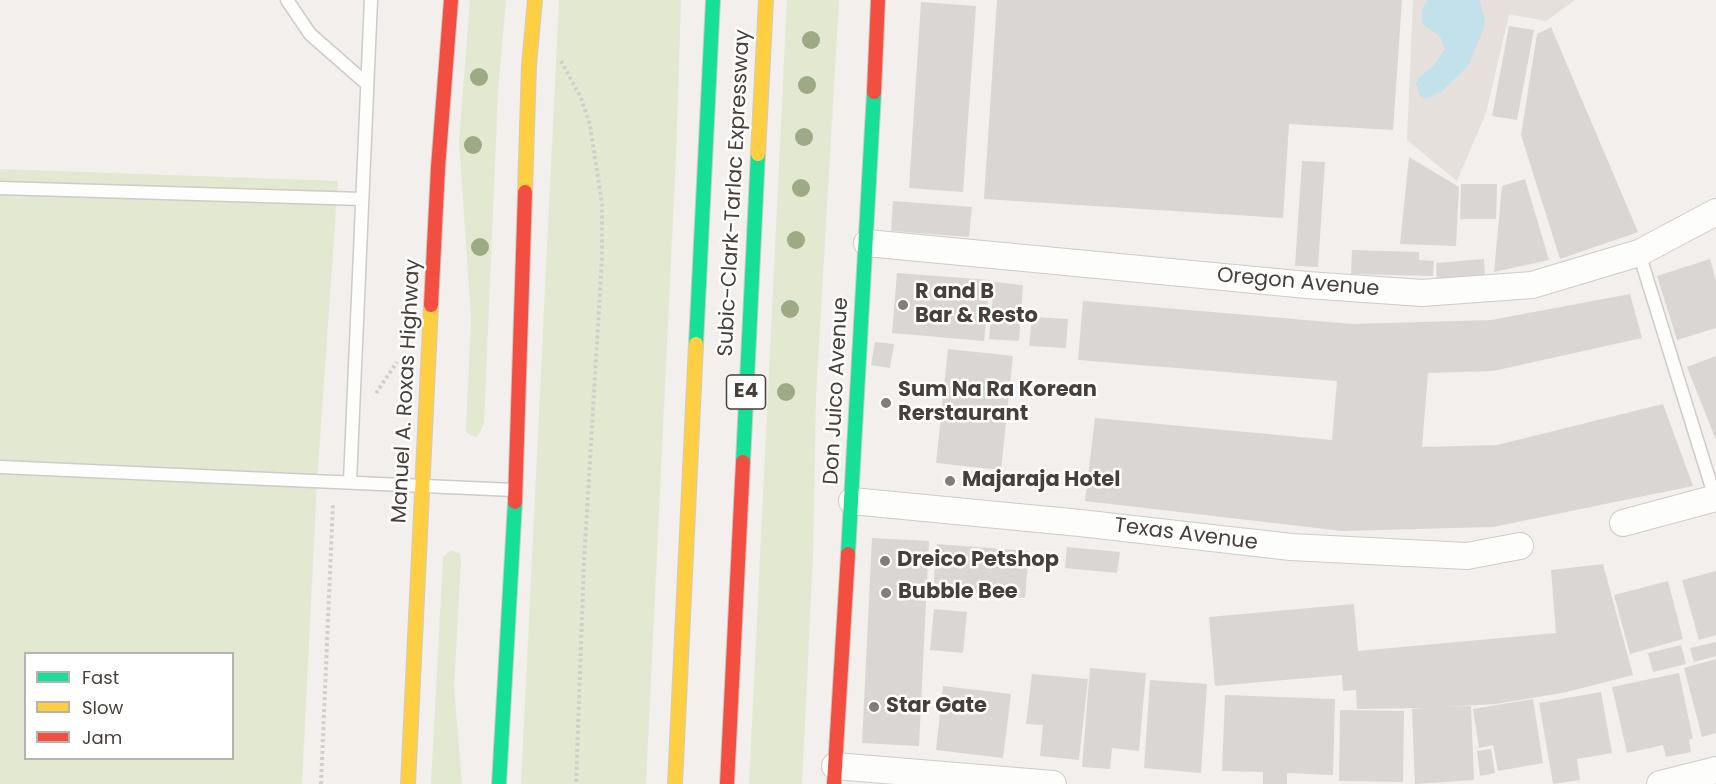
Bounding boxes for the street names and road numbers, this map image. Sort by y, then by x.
street label: Subic-Clark-Tarlac Expressway [714,29,756,357]
street label: Manuel A. Roxas Highway [387,258,427,524]
street label: Oregon Avenue [1216,263,1380,303]
street label: Don Juico Avenue [820,297,854,485]
road number: E4 [726,375,766,409]
street label: Texas Avenue [1113,514,1259,556]

